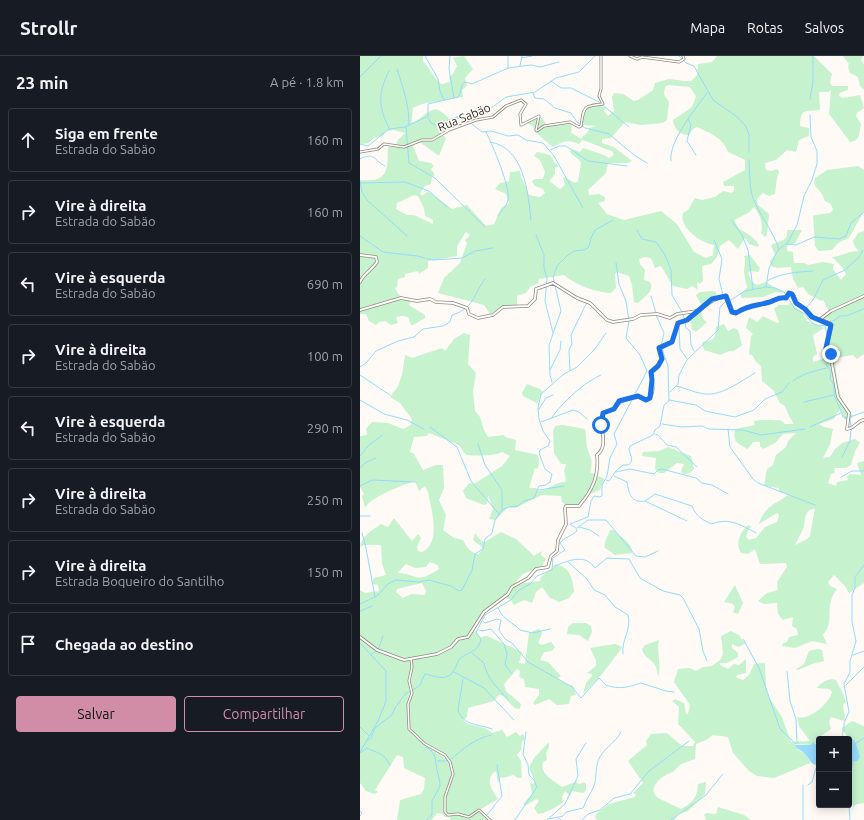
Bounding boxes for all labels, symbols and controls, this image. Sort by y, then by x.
text: Strollr [20,17,77,39]
text: Mapa [690,20,725,36]
text: Rotas [747,20,783,36]
text: Salvos [805,20,844,36]
text: 23 min [16,73,69,92]
text: A pé · 1.8 km [270,75,344,89]
street label: Rua Sabäo [436,100,492,134]
text: Siga em frente [55,125,158,142]
icon: ahead [17,129,39,151]
text: 160 m [307,133,343,147]
text: Estrada do Sabäo [55,142,156,156]
text: Vire à direita [55,197,147,214]
icon: right [17,201,39,223]
text: 160 m [307,205,343,219]
text: Estrada do Sabäo [55,214,156,228]
text: Vire à esquerda [55,269,165,286]
icon: left [17,273,39,295]
text: 690 m [307,277,343,291]
text: Estrada do Sabäo [55,286,156,300]
text: Vire à direita [55,341,147,358]
icon: right [17,345,39,367]
route end [822,345,840,363]
text: 100 m [307,349,343,363]
text: Estrada do Sabäo [55,358,156,372]
text: Vire à esquerda [55,413,165,430]
route start [592,416,610,434]
icon: left [17,417,39,439]
text: 290 m [307,421,343,435]
text: Estrada do Sabäo [55,430,156,444]
text: Vire à direita [55,485,147,502]
icon: right [17,489,39,511]
text: 250 m [307,493,343,507]
text: Estrada do Sabäo [55,502,156,516]
text: Vire à direita [55,557,147,574]
icon: right [17,561,39,583]
text: 150 m [307,565,343,579]
text: Estrada Boqueiro do Santilho [55,574,224,588]
icon: arrive [17,633,39,655]
text: Chegada ao destino [55,636,194,653]
button: Salvar [16,696,176,732]
button: Compartilhar [184,696,344,732]
map controls [816,736,852,808]
button: + [816,736,852,772]
button: − [816,772,852,808]

